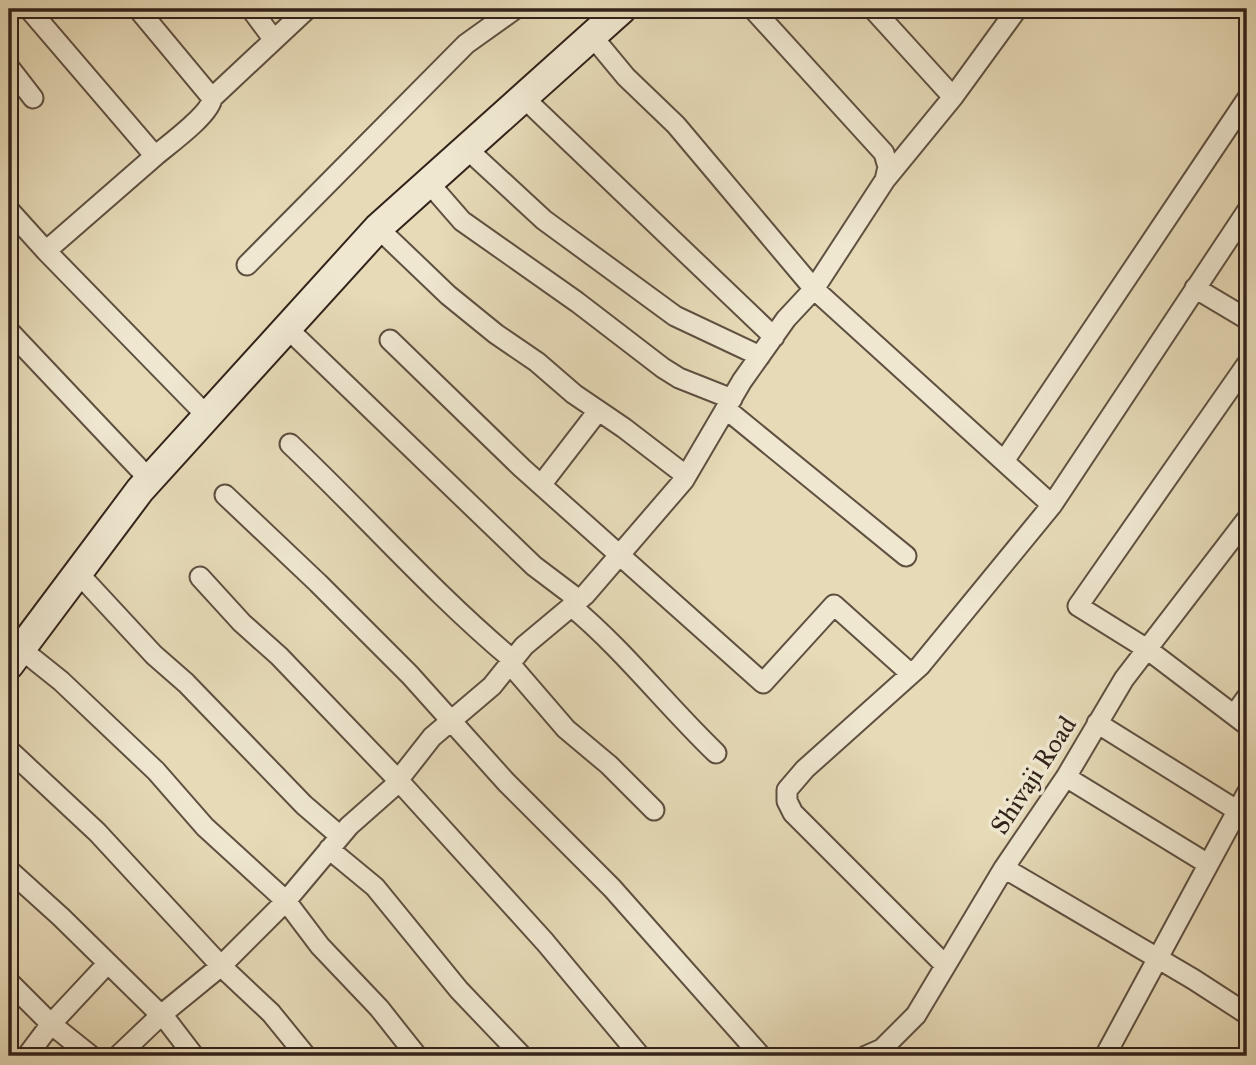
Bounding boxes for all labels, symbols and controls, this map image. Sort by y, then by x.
street label: Shivaji Road [983,710,1083,840]

